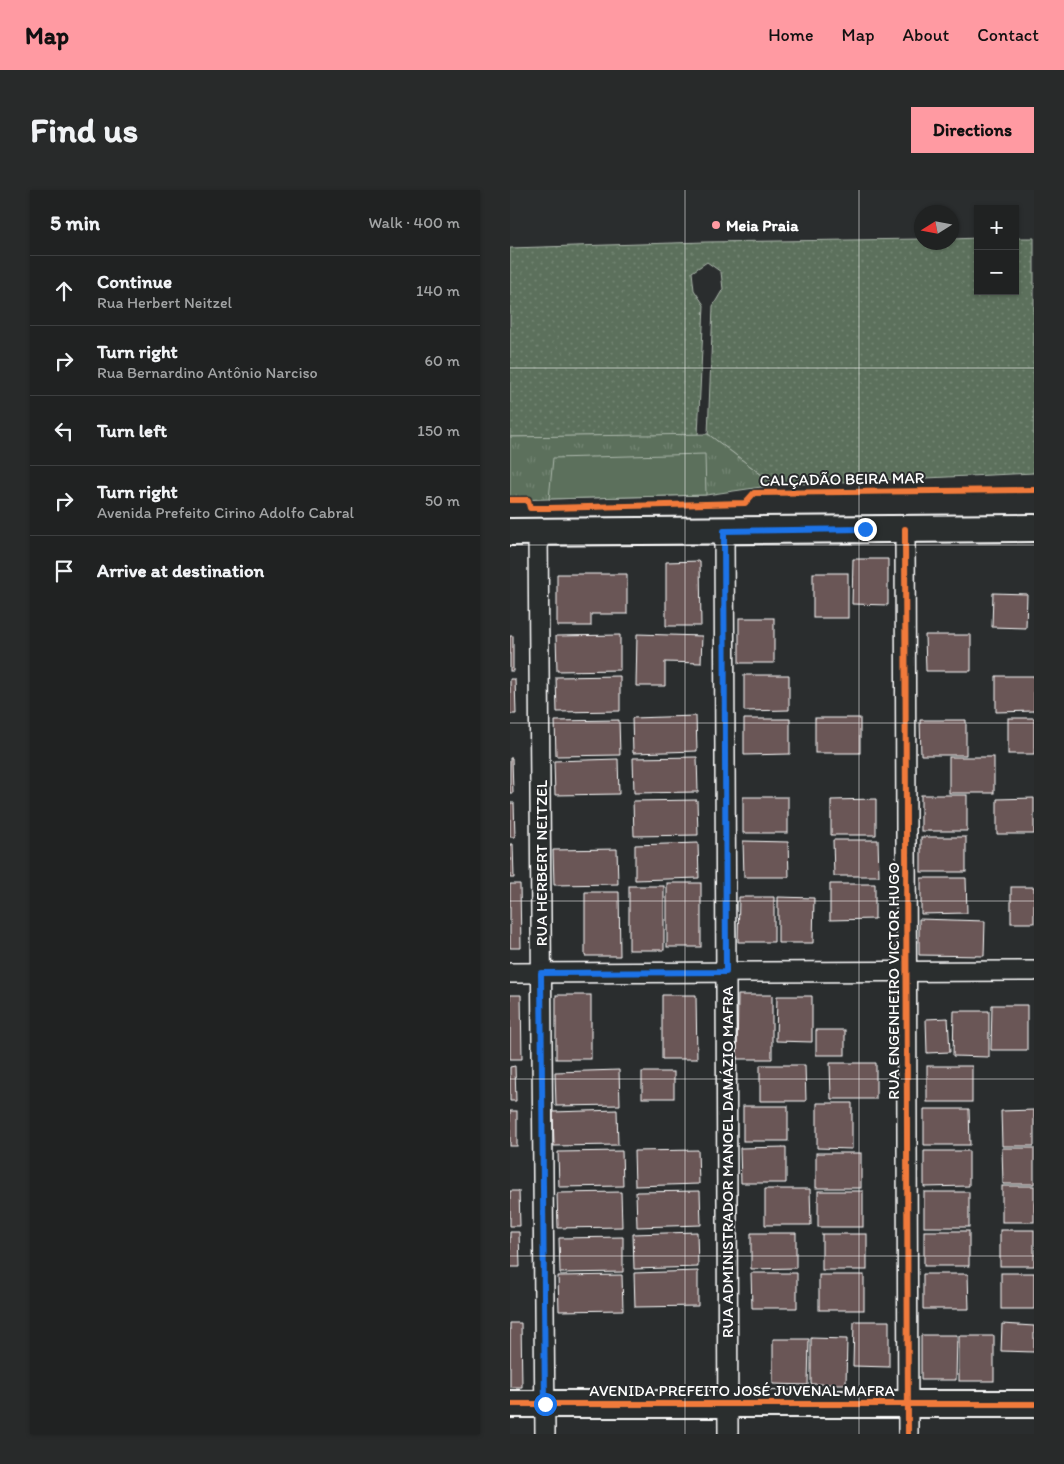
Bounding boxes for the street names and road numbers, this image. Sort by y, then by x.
street label: CALÇADÃO BEIRA MAR [760,468,925,490]
street label: RUA HERBERT NEITZEL [532,780,551,946]
street label: RUA ENGENHEIRO VICTOR HUGO [884,862,903,1100]
street label: RUA ADMINISTRADOR MANOEL DAMÁZIO MAFRA [718,986,737,1338]
street label: AVENIDA PREFEITO JOSÉ JUVENAL MAFRA [589,1381,895,1400]

